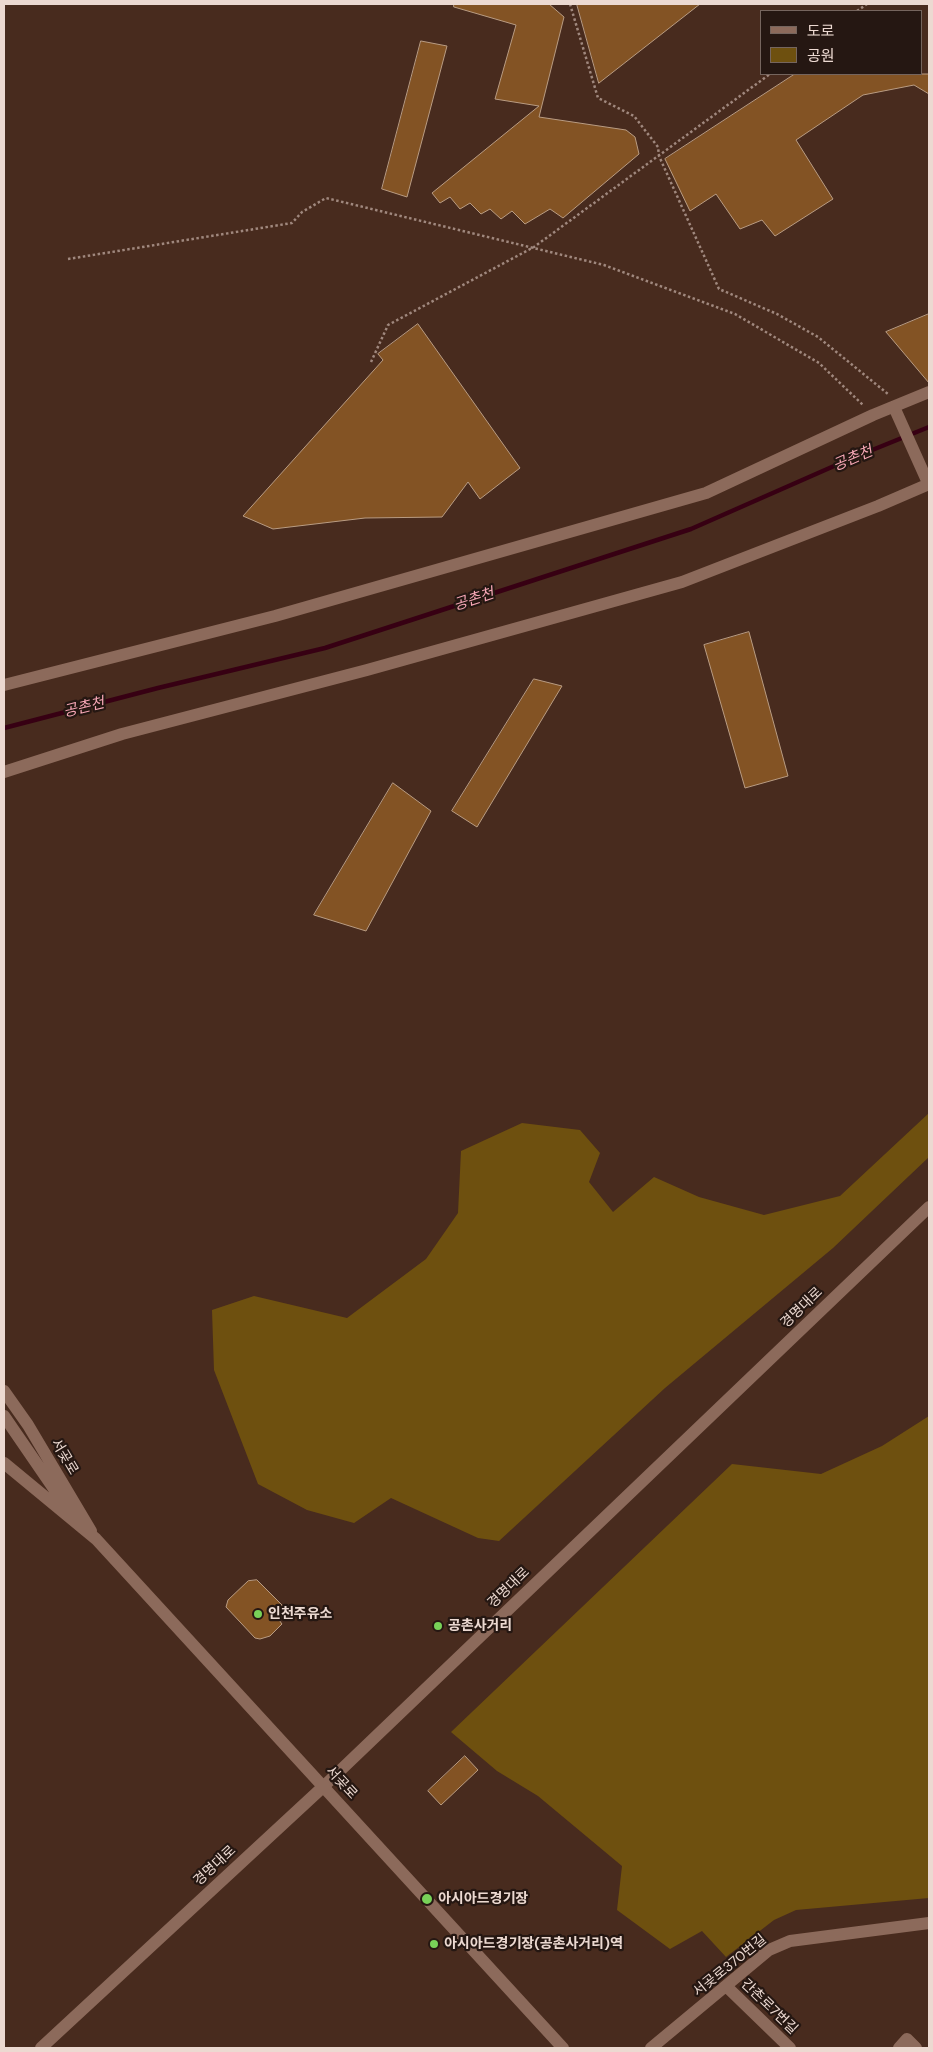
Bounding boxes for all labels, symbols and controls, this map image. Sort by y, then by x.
legend [760,10,923,75]
text: 도로 [807,21,835,41]
text: 공원 [807,46,835,66]
water label: 공촌천 [830,443,876,475]
water label: 공촌천 [452,585,496,615]
water label: 공촌천 [62,694,106,722]
street label: 경명대로 [778,1284,826,1332]
street label: 서곶로 [47,1436,81,1478]
street label: 경명대로 [485,1564,533,1612]
place label: 인천주유소 [268,1606,332,1622]
marker: 인천주유소 [252,1608,264,1620]
place label: 공촌사거리 [448,1618,512,1634]
marker: 공촌사거리 [432,1620,444,1632]
street label: 서곶로 [322,1763,360,1803]
street label: 경명대로 [190,1842,240,1890]
place label: 아시아드경기장 [438,1891,528,1907]
marker: 아시아드경기장 [420,1892,434,1906]
street label: 서곶로370번길 [690,1931,770,2001]
place label: 아시아드경기장(공촌사거리)역 [444,1936,623,1952]
marker: 아시아드경기장(공촌사거리)역 [428,1938,440,1950]
street label: 간촌로7번길 [737,1976,801,2038]

